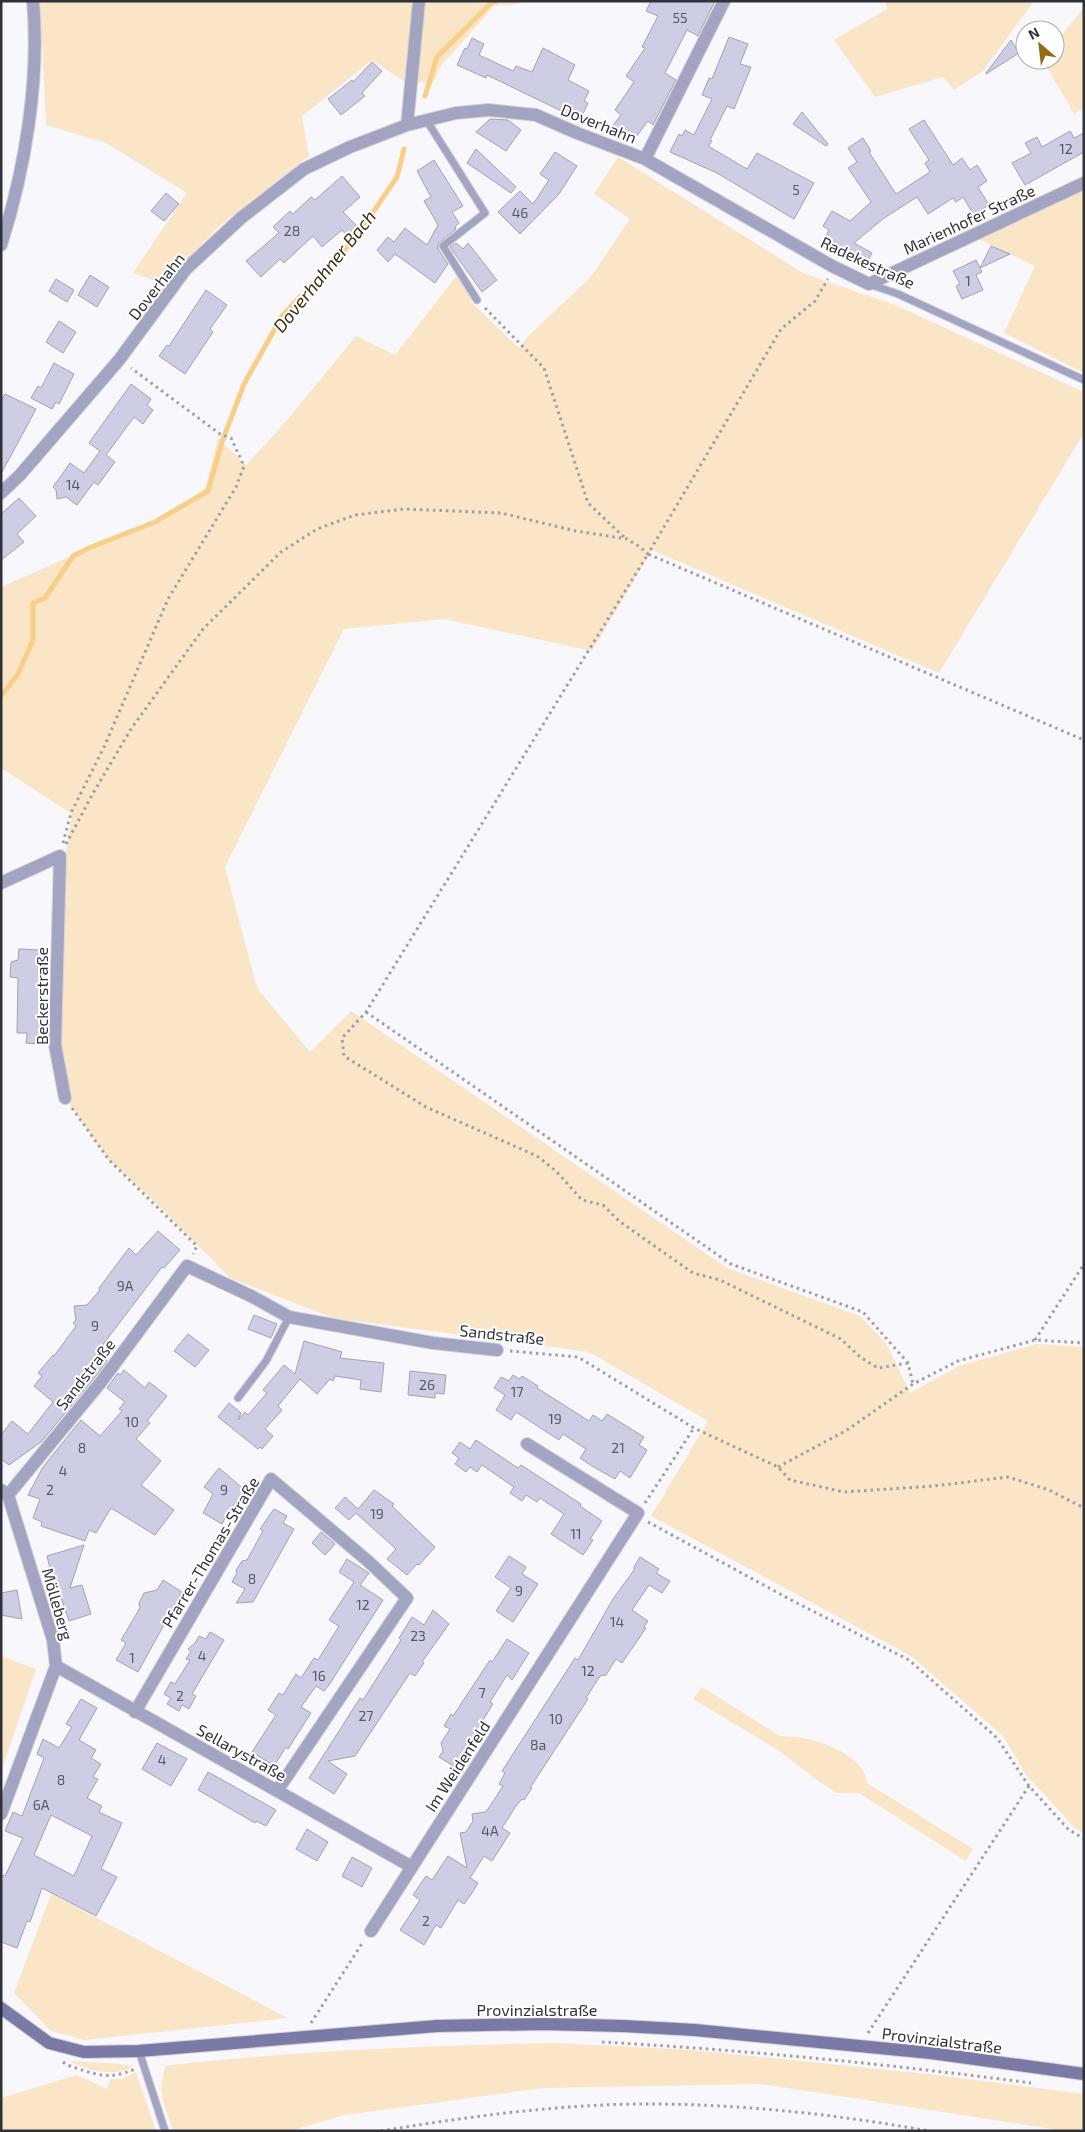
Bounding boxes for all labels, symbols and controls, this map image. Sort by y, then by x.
house number: 55 [672,9,688,26]
north arrow [1015,20,1065,70]
text: N [1025,23,1042,43]
street label: Doverhahn [558,99,640,147]
house number: 12 [1059,140,1073,157]
street label: Marienhofer Straße [900,180,1038,258]
house number: 5 [792,181,800,198]
house number: 46 [512,204,528,221]
water label: Doverhahner Bach [268,205,380,337]
house number: 28 [284,222,300,239]
street label: Radekestraße [818,232,918,292]
street label: Doverhahn [124,249,188,323]
house number: 1 [965,272,971,289]
house number: 14 [66,476,80,493]
street label: Beckerstraße [32,947,51,1045]
house number: 9A [117,1277,134,1294]
house number: 9 [91,1317,99,1334]
street label: Sandstraße [459,1320,545,1348]
street label: Sandstraße [51,1335,119,1413]
house number: 26 [419,1376,435,1393]
house number: 17 [511,1383,523,1400]
house number: 19 [548,1410,562,1427]
house number: 10 [125,1413,139,1430]
house number: 8 [78,1439,86,1456]
house number: 21 [611,1439,625,1456]
house number: 4 [59,1462,67,1479]
street label: Pfarrer-Thomas-Straße [157,1473,263,1631]
house number: 2 [46,1481,54,1498]
house number: 9 [220,1481,228,1498]
house number: 19 [370,1505,384,1522]
house number: 11 [570,1525,582,1542]
street label: Mölleberg [39,1566,77,1642]
house number: 8 [248,1570,256,1587]
house number: 9 [515,1582,523,1599]
house number: 12 [356,1596,370,1613]
house number: 14 [610,1613,624,1630]
house number: 23 [410,1627,426,1644]
house number: 4 [198,1647,206,1664]
house number: 1 [129,1649,135,1666]
house number: 12 [581,1662,595,1679]
house number: 16 [312,1667,326,1684]
house number: 7 [478,1684,486,1701]
house number: 2 [176,1687,184,1704]
house number: 27 [358,1707,374,1724]
house number: 10 [549,1710,563,1727]
street label: Im Weidenfeld [421,1717,493,1815]
street label: Sellarystraße [194,1720,290,1784]
house number: 8a [530,1736,546,1753]
house number: 4 [158,1751,166,1768]
house number: 8 [57,1771,65,1788]
house number: 6A [33,1796,50,1813]
house number: 4A [481,1822,499,1839]
house number: 2 [422,1912,430,1929]
street label: Provinzialstraße [477,2000,597,2019]
street label: Provinzialstraße [881,2023,1003,2057]

